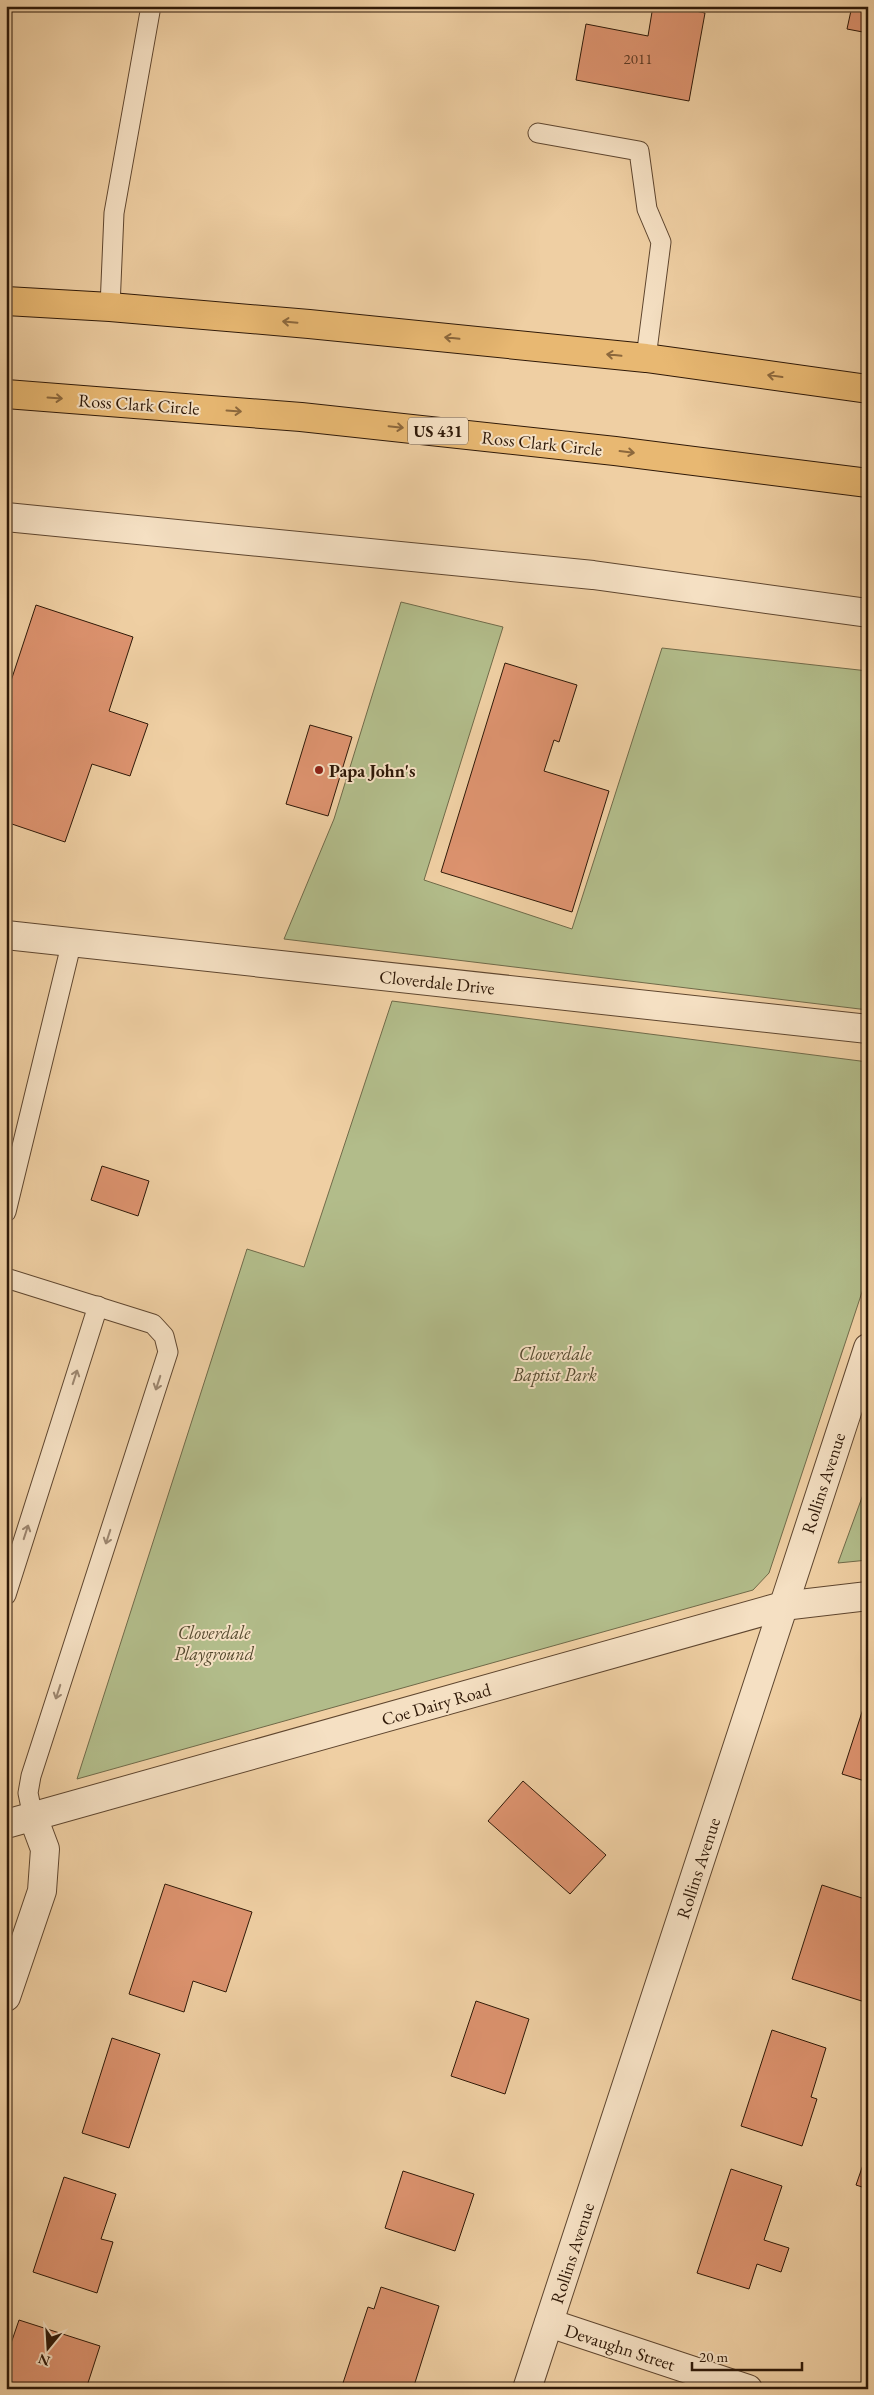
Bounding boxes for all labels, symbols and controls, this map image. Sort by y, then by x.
house number: 2011 [624,49,652,68]
one-way arrow [283,318,299,327]
one-way arrow [444,334,460,343]
one-way arrow [606,350,622,360]
one-way arrow [767,371,783,381]
street label: Ross Clark Circle [78,388,200,420]
one-way arrow [47,393,63,402]
one-way arrow [226,407,242,416]
road number: US 431 [408,418,468,444]
one-way arrow [388,422,404,432]
street label: Ross Clark Circle [481,425,603,461]
one-way arrow [619,447,635,457]
place label: Papa John's [329,759,416,782]
marker: Papa John's [313,764,325,776]
street label: Cloverdale Drive [378,965,496,999]
park label: Cloverdale Baptist Park [512,1342,597,1387]
one-way arrow [71,1369,81,1385]
one-way arrow [153,1374,162,1390]
street label: Rollins Avenue [796,1429,850,1537]
one-way arrow [22,1524,32,1540]
one-way arrow [103,1529,112,1545]
park label: Cloverdale Playground [174,1621,255,1666]
street label: Coe Dairy Road [379,1677,494,1731]
one-way arrow [52,1684,62,1700]
street label: Rollins Avenue [671,1814,725,1922]
street label: Rollins Avenue [545,2199,599,2307]
street label: Devaughn Street [562,2318,678,2376]
north arrow [22,2322,72,2372]
scale bar [692,2340,802,2372]
text: 20 m [699,2347,728,2366]
text: N [35,2350,52,2371]

